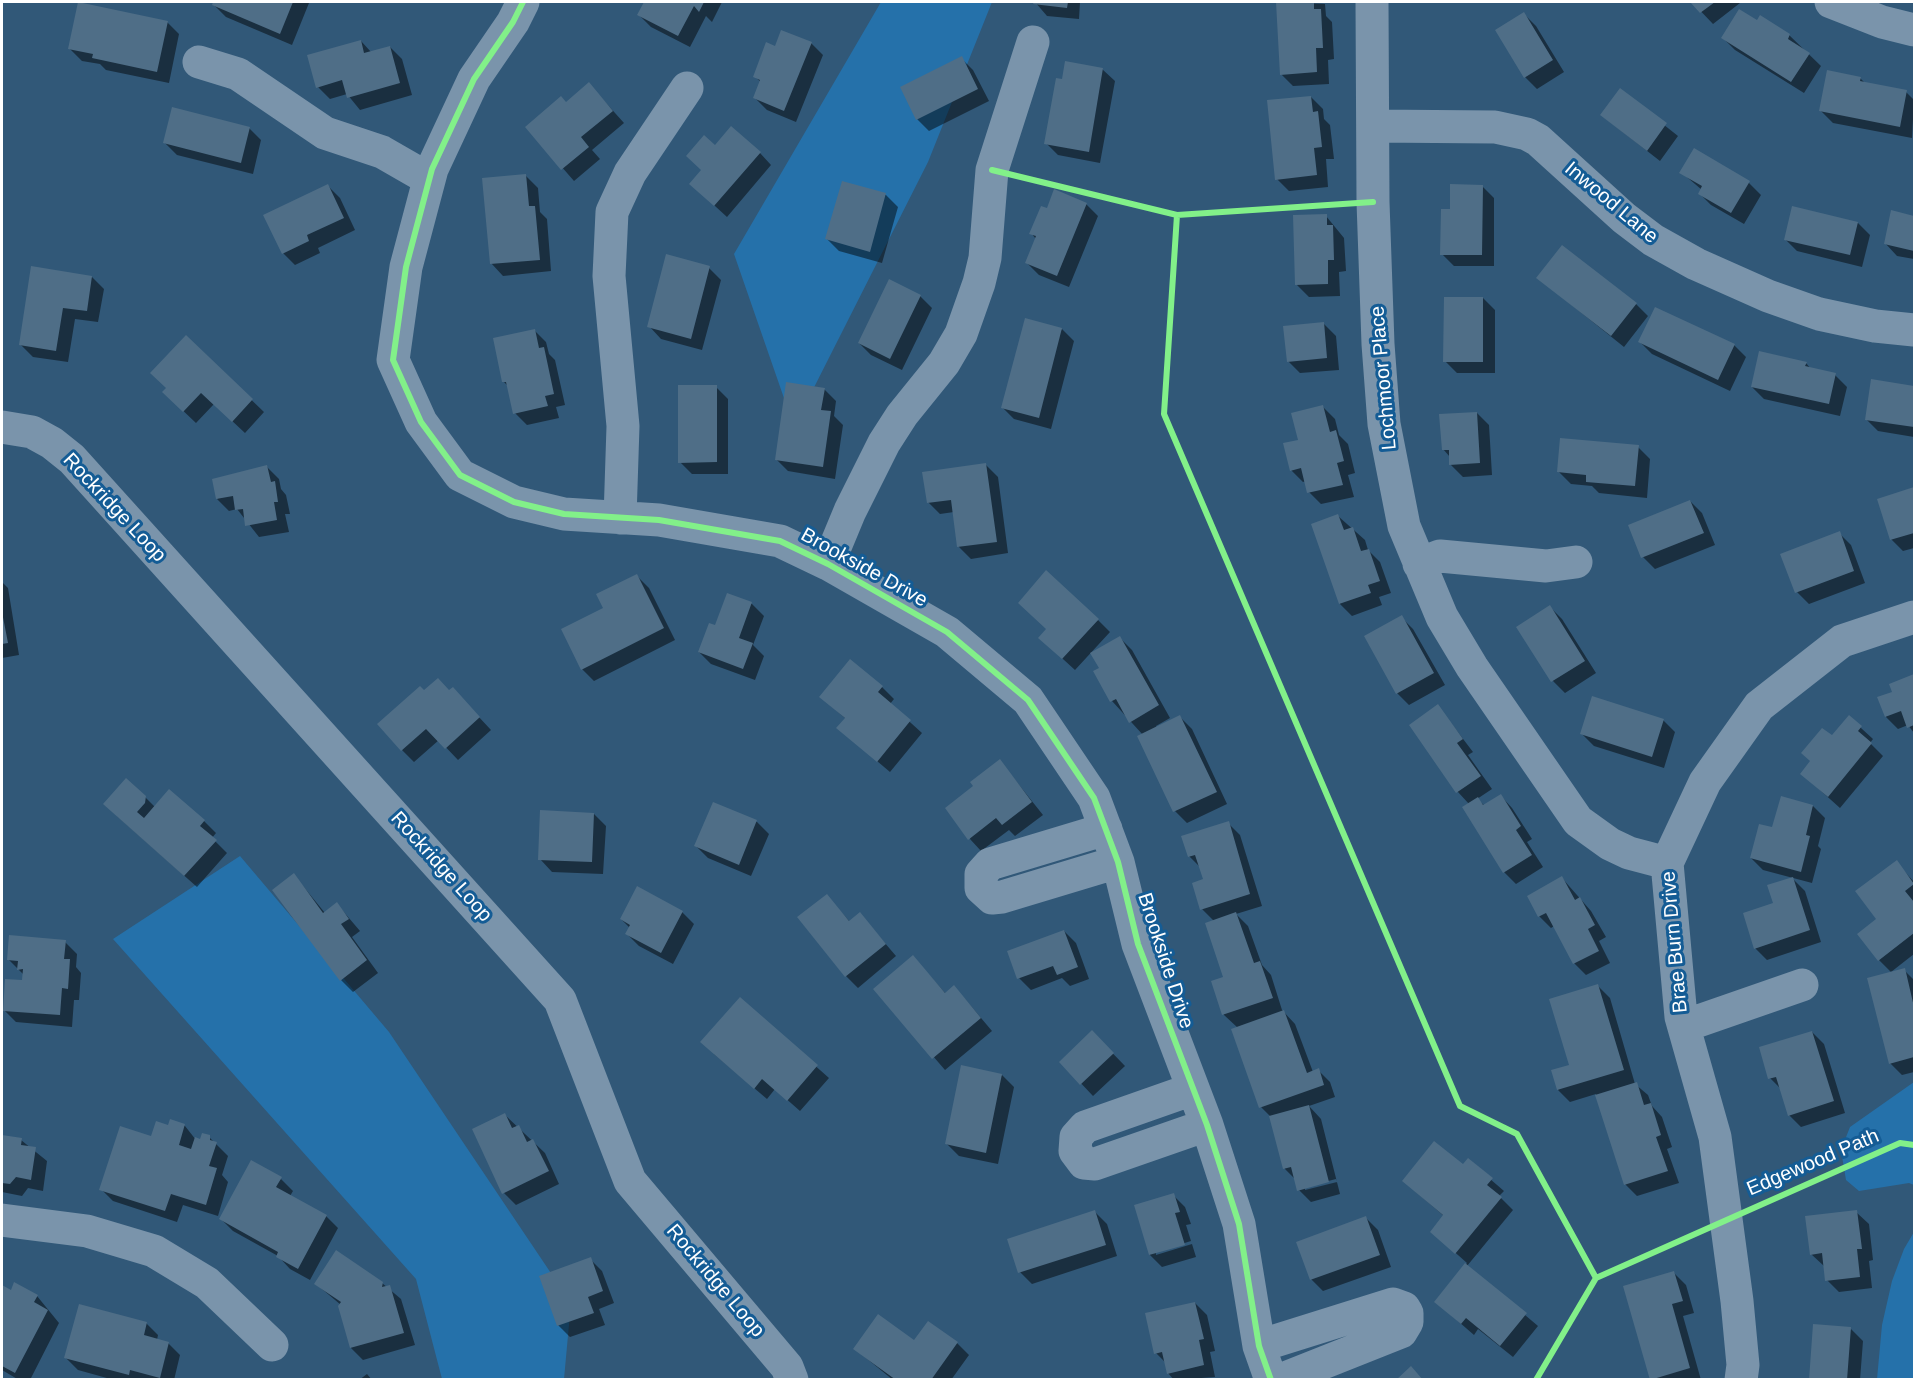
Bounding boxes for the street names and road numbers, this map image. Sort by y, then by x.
street label: Inwood Lane [1559,157,1663,249]
street label: Lochmoor Place [1366,305,1402,451]
street label: Rockridge Loop [57,449,171,567]
street label: Brookside Drive [796,523,932,613]
street label: Rockridge Loop [385,807,497,927]
street label: Brae Burn Drive [1657,870,1693,1014]
street label: Brookside Drive [1132,890,1198,1032]
street label: Edgewood Path [1743,1124,1883,1202]
street label: Rockridge Loop [661,1220,769,1342]

